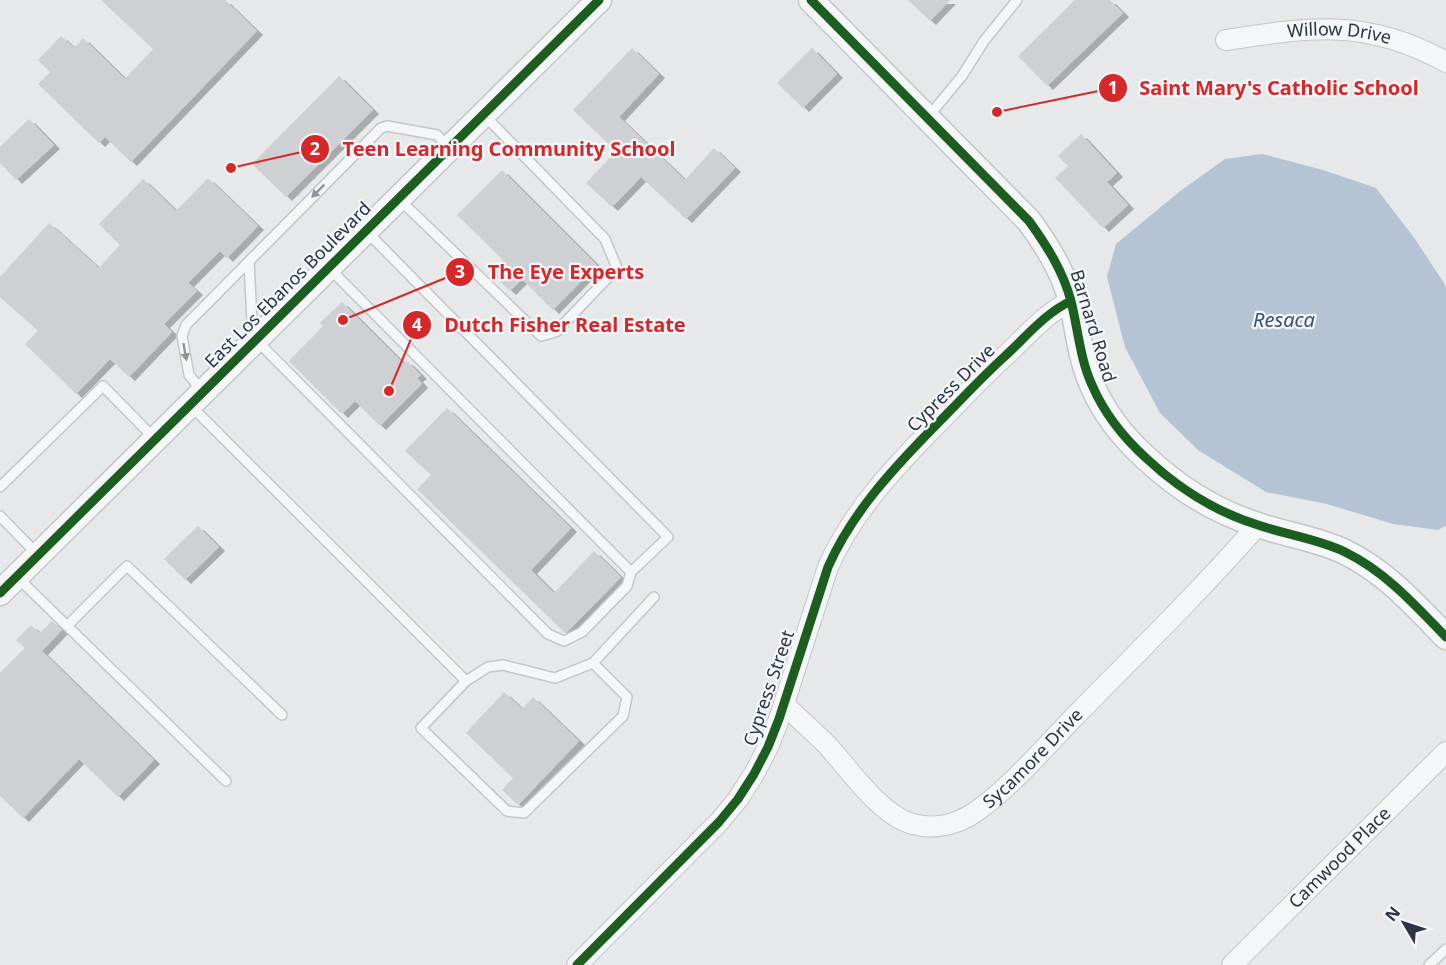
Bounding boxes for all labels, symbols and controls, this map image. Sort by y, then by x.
street label: Willow Drive [1286,16,1394,49]
callout: Saint Mary's Catholic School [1098,69,1431,107]
text: Saint Mary's Catholic School [1139,74,1419,101]
text: 1 [1108,75,1118,99]
callout: Teen Learning Community School [300,130,687,168]
text: Teen Learning Community School [343,135,676,162]
text: 2 [310,136,320,160]
one-way arrow [312,184,326,198]
street label: East Los Ebanos Boulevard [199,196,376,373]
callout: The Eye Experts [445,253,656,291]
text: The Eye Experts [488,258,644,285]
text: 3 [455,259,465,283]
street label: Barnard Road [1065,266,1122,385]
callout: Dutch Fisher Real Estate [402,306,698,344]
water label: Resaca [1253,306,1315,333]
text: Dutch Fisher Real Estate [444,311,686,338]
text: 4 [412,312,422,336]
street label: Cypress Drive [901,338,1000,437]
one-way arrow [181,343,190,362]
street label: Cypress Street [737,626,799,749]
street label: Sycamore Drive [977,702,1087,813]
street label: Camwood Place [1283,801,1395,913]
north arrow [1374,893,1434,953]
text: N [1380,902,1405,926]

